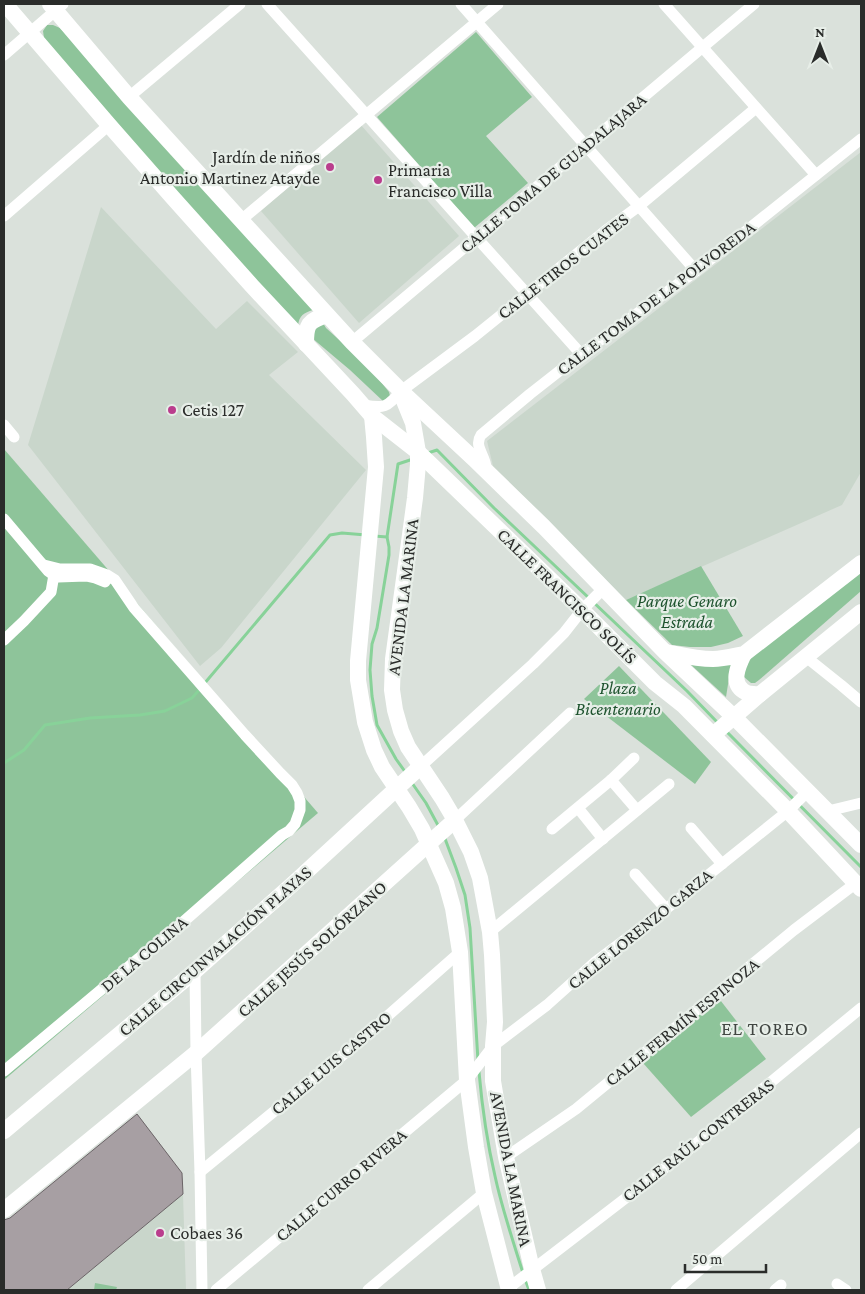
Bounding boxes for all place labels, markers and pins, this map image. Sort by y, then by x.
place label: Jardín de niños Antonio Martinez Atayde [140,147,320,188]
place label: Primaria Francisco Villa [388,160,492,201]
marker: Jardín de niños Antonio Martinez Atayde [324,161,336,173]
marker: Primaria Francisco Villa [372,174,384,186]
place label: Cetis 127 [182,400,244,420]
marker: Cetis 127 [166,404,178,416]
place label: Cobaes 36 [170,1223,243,1243]
marker: Cobaes 36 [154,1227,166,1239]

